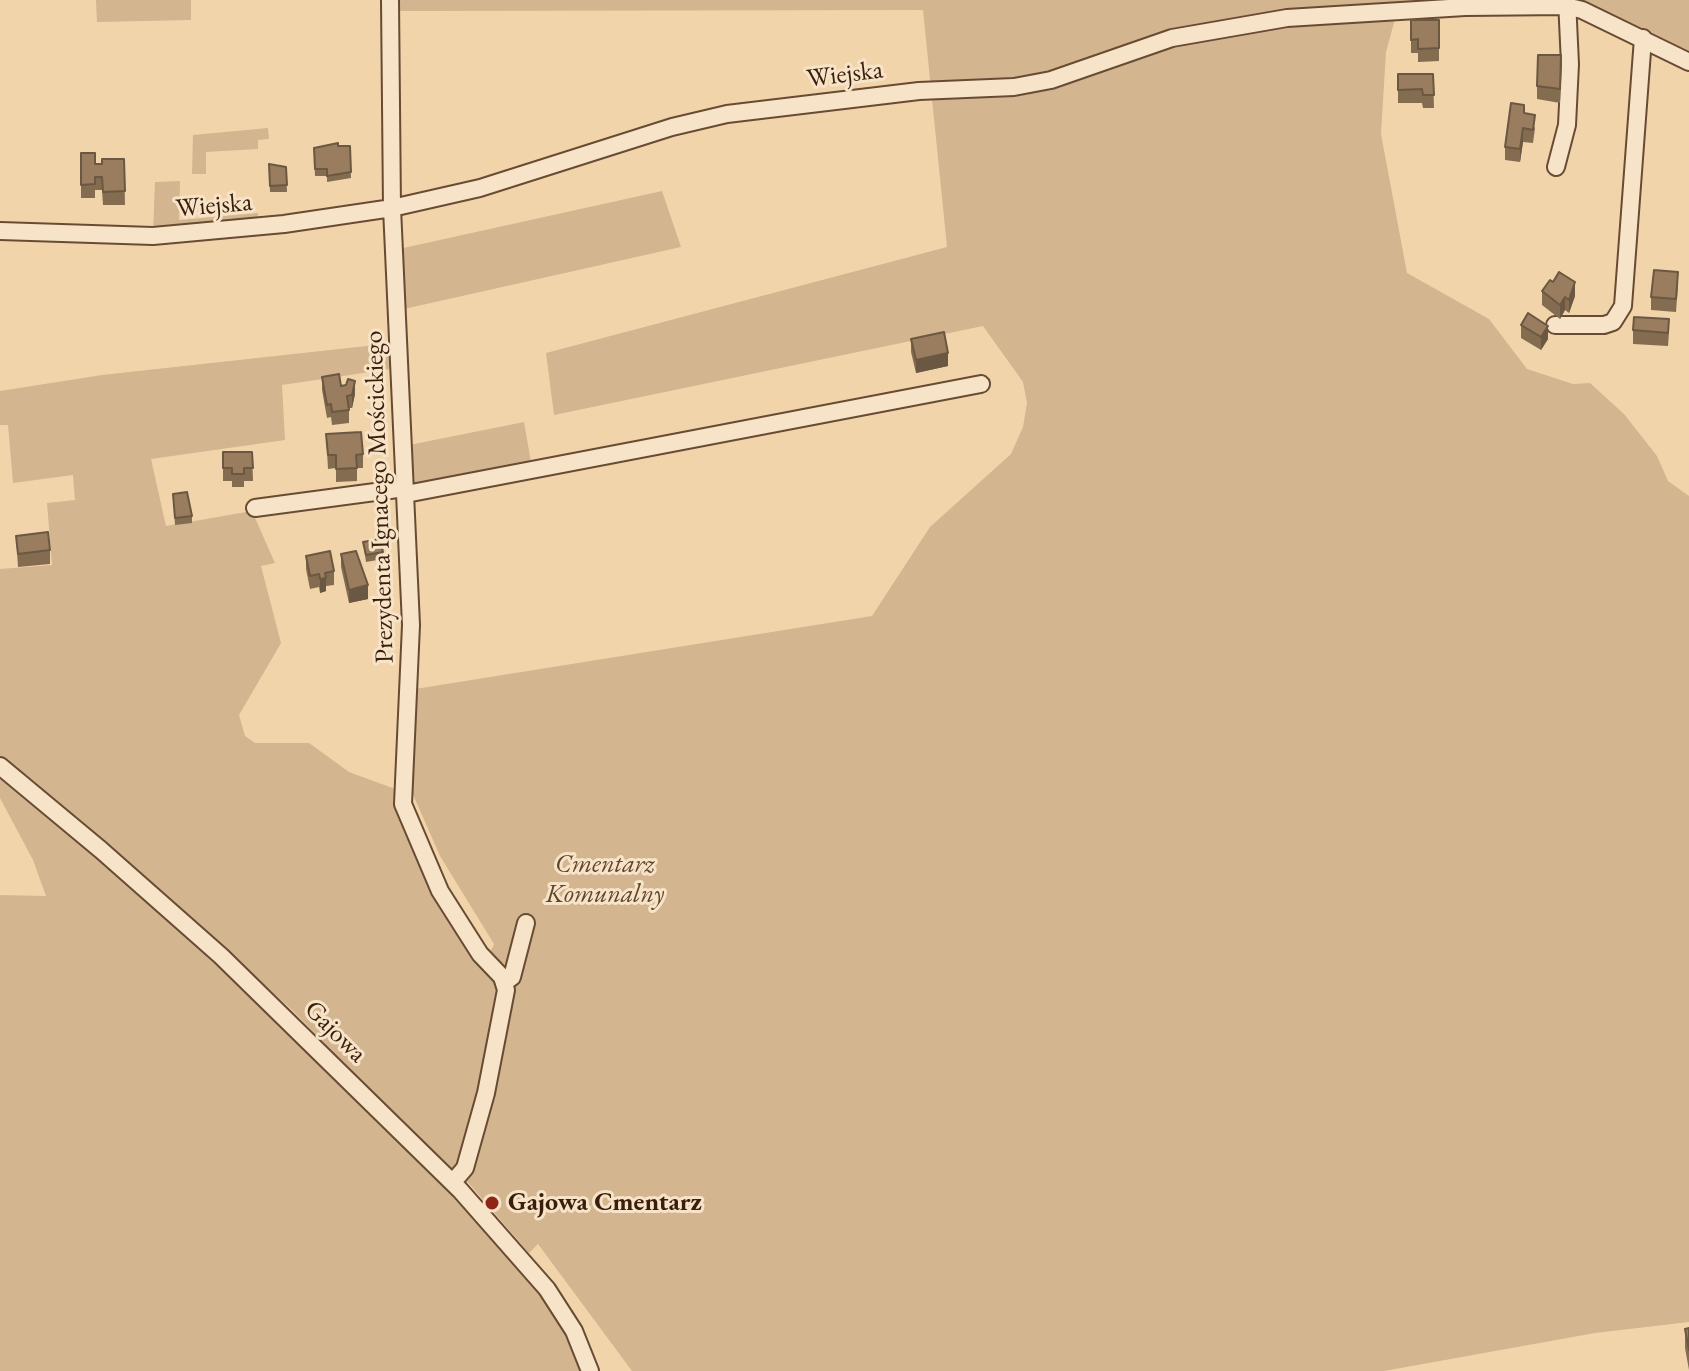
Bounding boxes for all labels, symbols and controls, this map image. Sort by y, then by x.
street label: Wiejska [805,55,885,95]
street label: Wiejska [174,187,254,225]
street label: Prezydenta Ignacego Mościckiego [359,330,401,664]
park label: Cmentarz Komunalny [546,849,664,910]
street label: Gajowa [297,994,373,1070]
place label: Gajowa Cmentarz [508,1187,702,1219]
marker: Gajowa Cmentarz [483,1194,501,1212]

